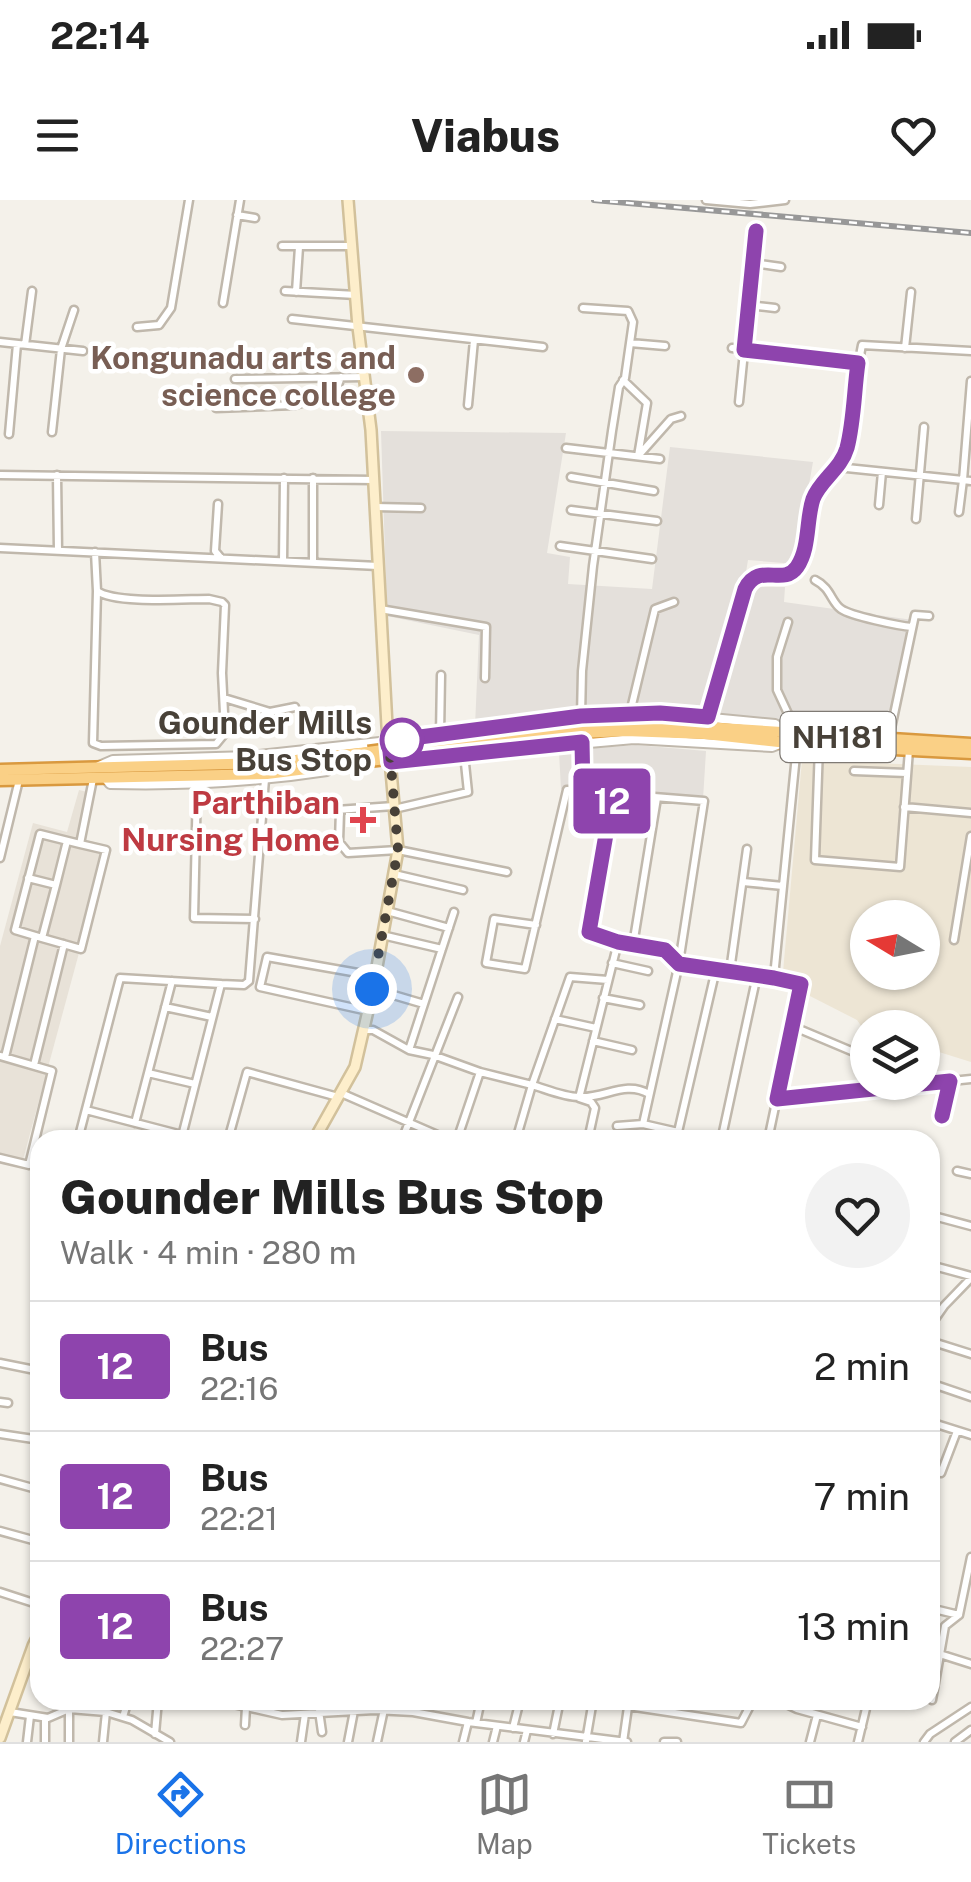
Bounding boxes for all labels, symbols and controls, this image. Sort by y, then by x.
text: 22:14 [50,13,150,58]
icon: menu [30,108,85,163]
icon: heart [886,108,941,163]
text: Viabus [411,109,560,162]
place label: Kongunadu arts and science college [90,339,396,413]
marker: Kongunadu arts and science college [405,364,427,386]
place label: Gounder Mills Bus Stop [158,704,372,778]
road number: NH181 [780,712,896,762]
marker: Gounder Mills Bus Stop [381,719,423,761]
line badge: 12 [567,768,657,834]
text: 12 [593,781,631,822]
place label: Parthiban Nursing Home [121,784,340,858]
marker: Parthiban Nursing Home [350,807,376,833]
north arrow [850,900,940,990]
map controls [850,900,940,1100]
your location [347,964,397,1014]
button: layers [850,1010,940,1100]
button: heart [805,1163,910,1268]
text: Gounder Mills Bus Stop [60,1168,604,1225]
text: Walk · 4 min · 280 m [60,1234,356,1271]
text: Bus [200,1325,269,1370]
text: 2 min [814,1344,910,1389]
text: 12 [96,1346,134,1387]
text: 22:16 [200,1370,278,1407]
text: Bus [200,1455,269,1500]
text: 7 min [813,1474,910,1519]
text: 12 [96,1476,134,1517]
text: 22:21 [200,1500,278,1537]
text: Bus [200,1585,269,1630]
text: 13 min [797,1604,910,1649]
text: 12 [96,1606,134,1647]
text: 22:27 [200,1630,284,1667]
tab: Directions [115,1767,246,1860]
tab: Map [476,1767,533,1860]
tab: Tickets [762,1767,856,1860]

